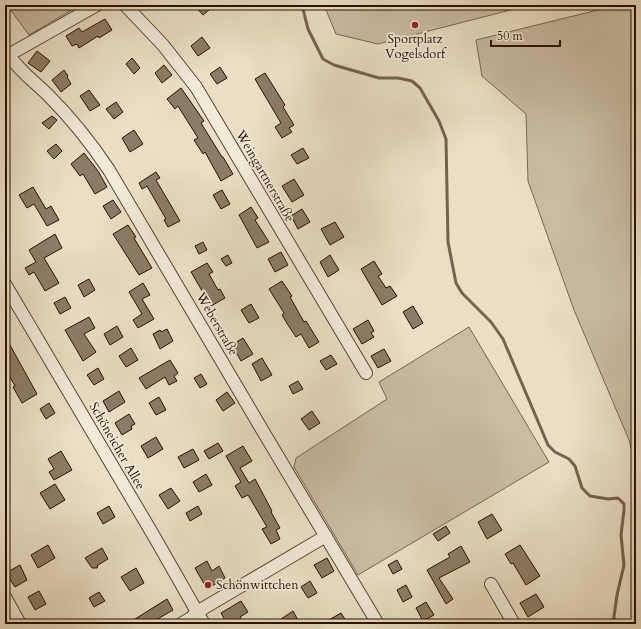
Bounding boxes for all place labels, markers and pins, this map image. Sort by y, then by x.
marker: Sportplatz Vogelsdorf [410,20,420,30]
place label: Sportplatz Vogelsdorf [385,30,447,63]
place label: Schönwittchen [216,576,299,594]
marker: Schönwittchen [203,580,213,590]

